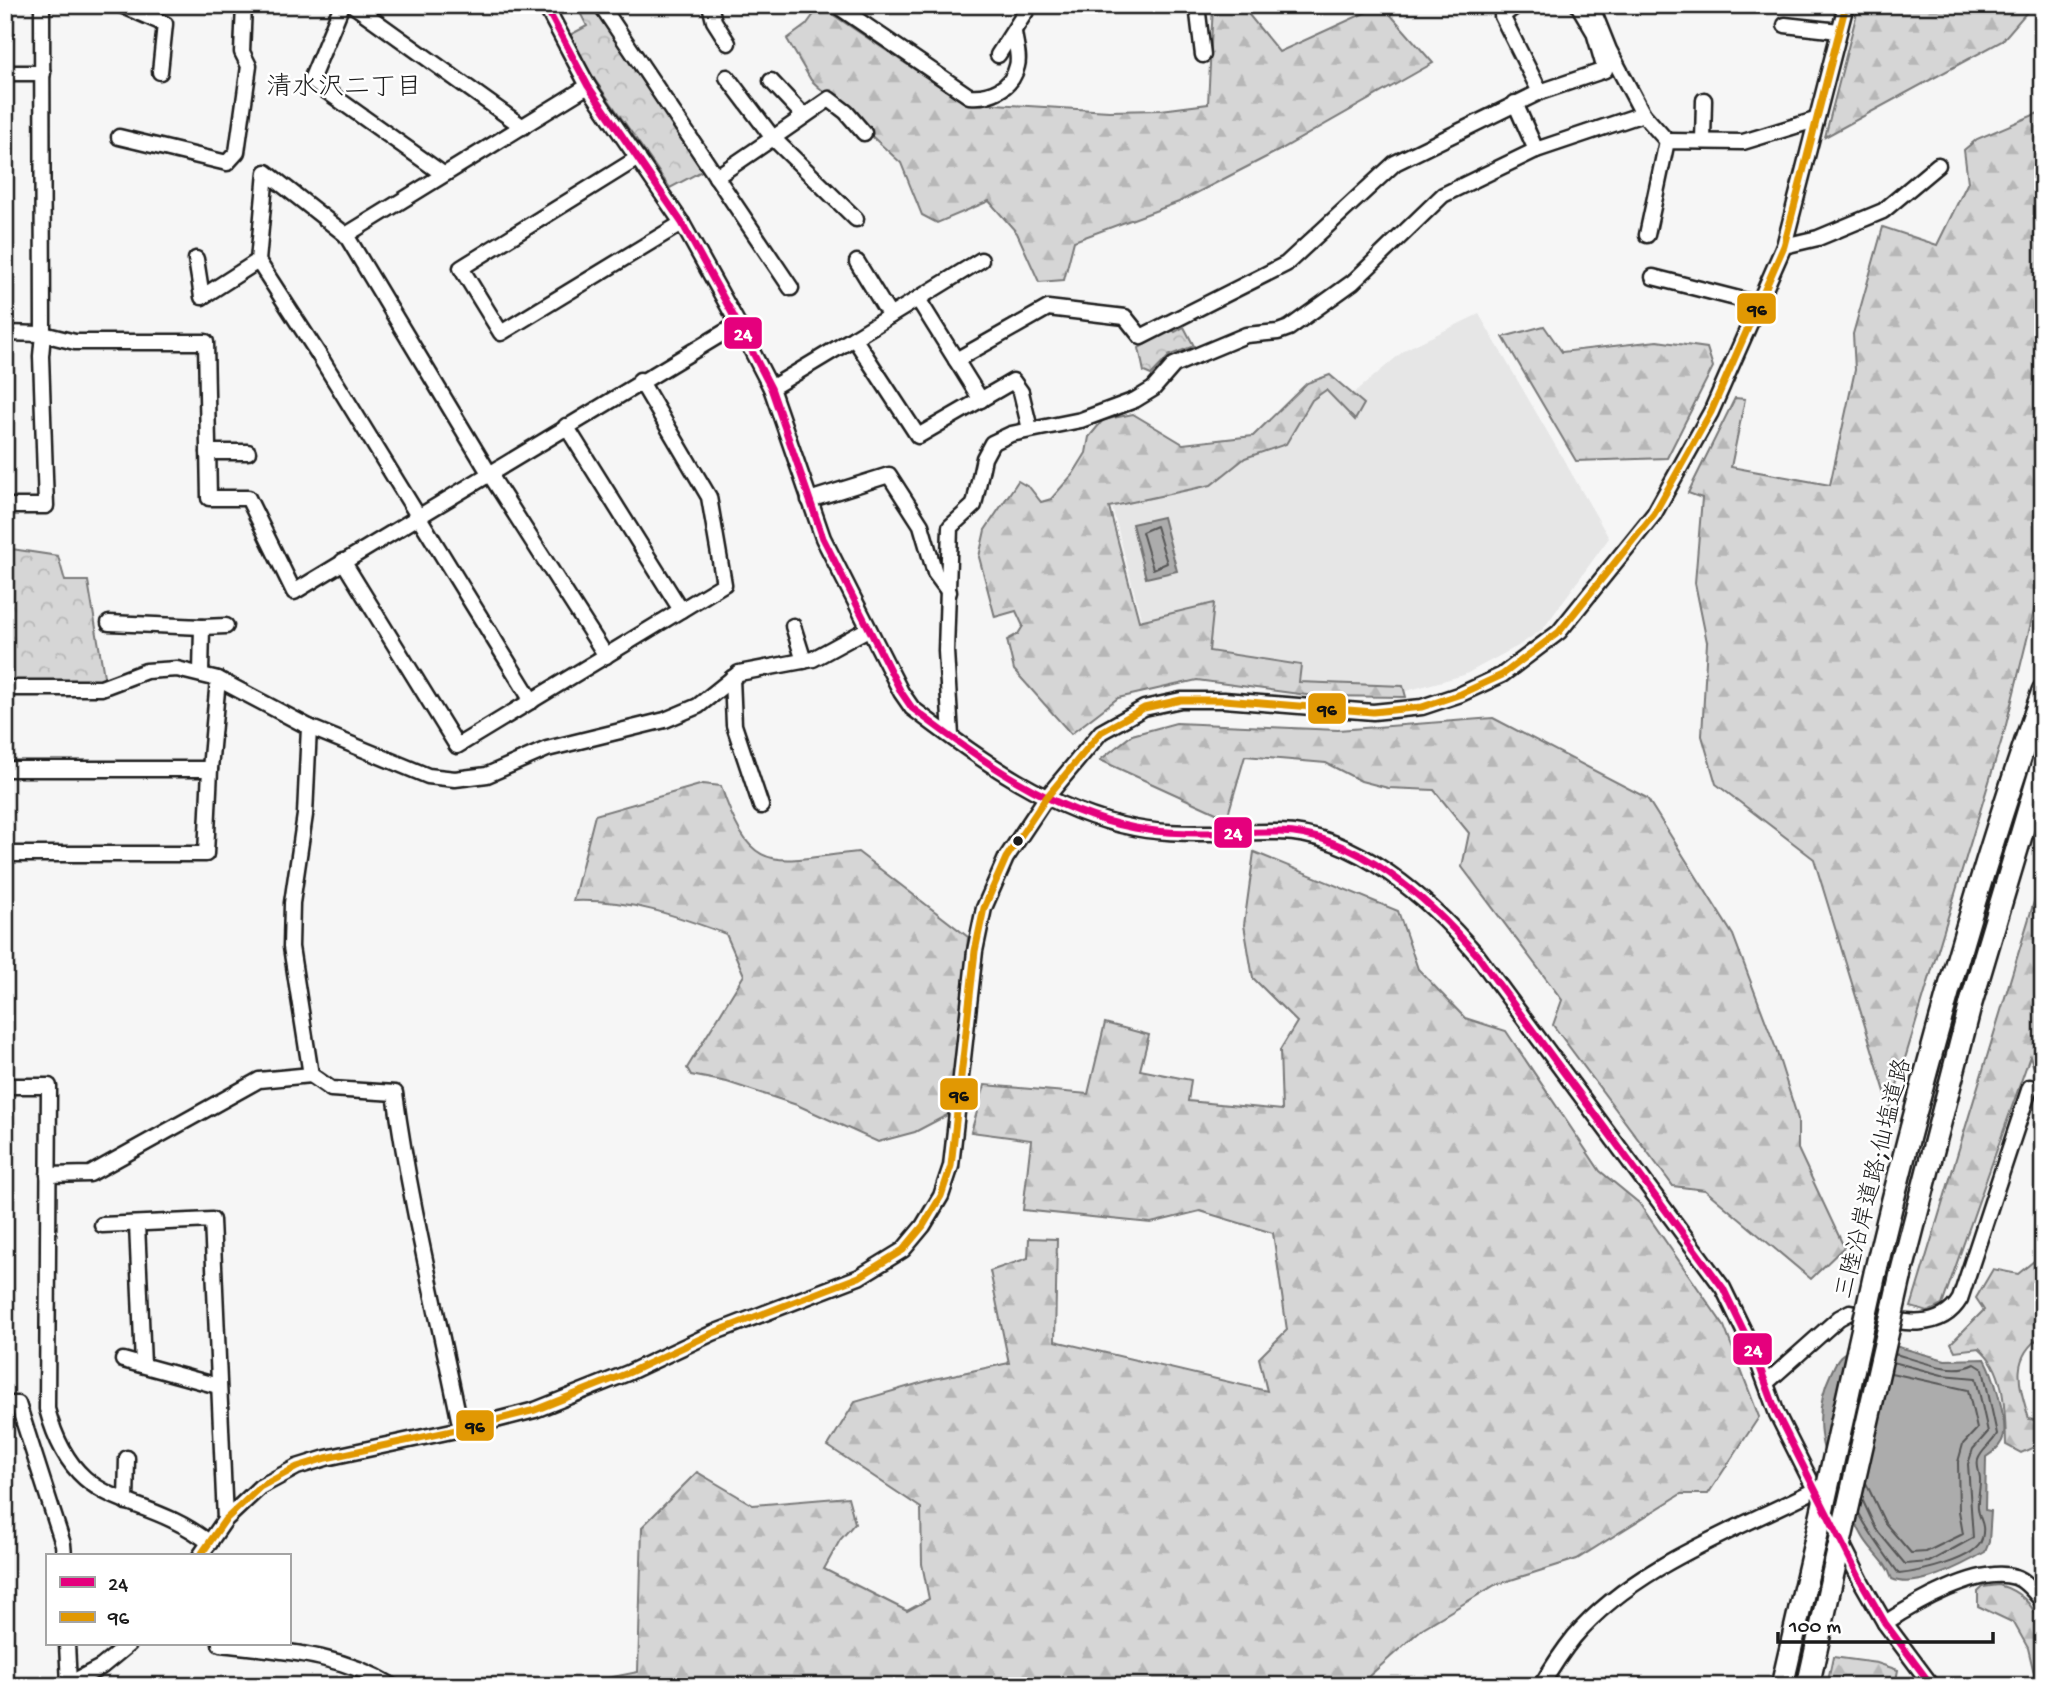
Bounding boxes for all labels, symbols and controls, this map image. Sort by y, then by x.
district label: 清水沢二丁目 [266,72,422,105]
line badge: 96 [1736,292,1777,325]
text: 96 [1746,300,1767,323]
line badge: 24 [723,316,763,350]
text: 24 [734,325,753,348]
line badge: 96 [1307,692,1347,725]
text: 96 [1316,700,1337,723]
line badge: 24 [1213,816,1253,849]
text: 24 [1224,824,1243,847]
unlabelled marker [1011,834,1025,848]
street label: 三陸沿岸道路;仙塩道路 [1830,1055,1919,1302]
line badge: 96 [939,1077,979,1111]
text: 96 [948,1086,969,1109]
line badge: 24 [1732,1332,1773,1366]
text: 24 [1744,1341,1763,1364]
line badge: 96 [455,1409,495,1442]
text: 96 [464,1417,485,1440]
legend [46,1554,290,1646]
text: 24 [108,1574,128,1599]
scale bar [1778,1600,1994,1644]
text: 96 [107,1608,130,1633]
text: 100 m [1788,1616,1841,1641]

